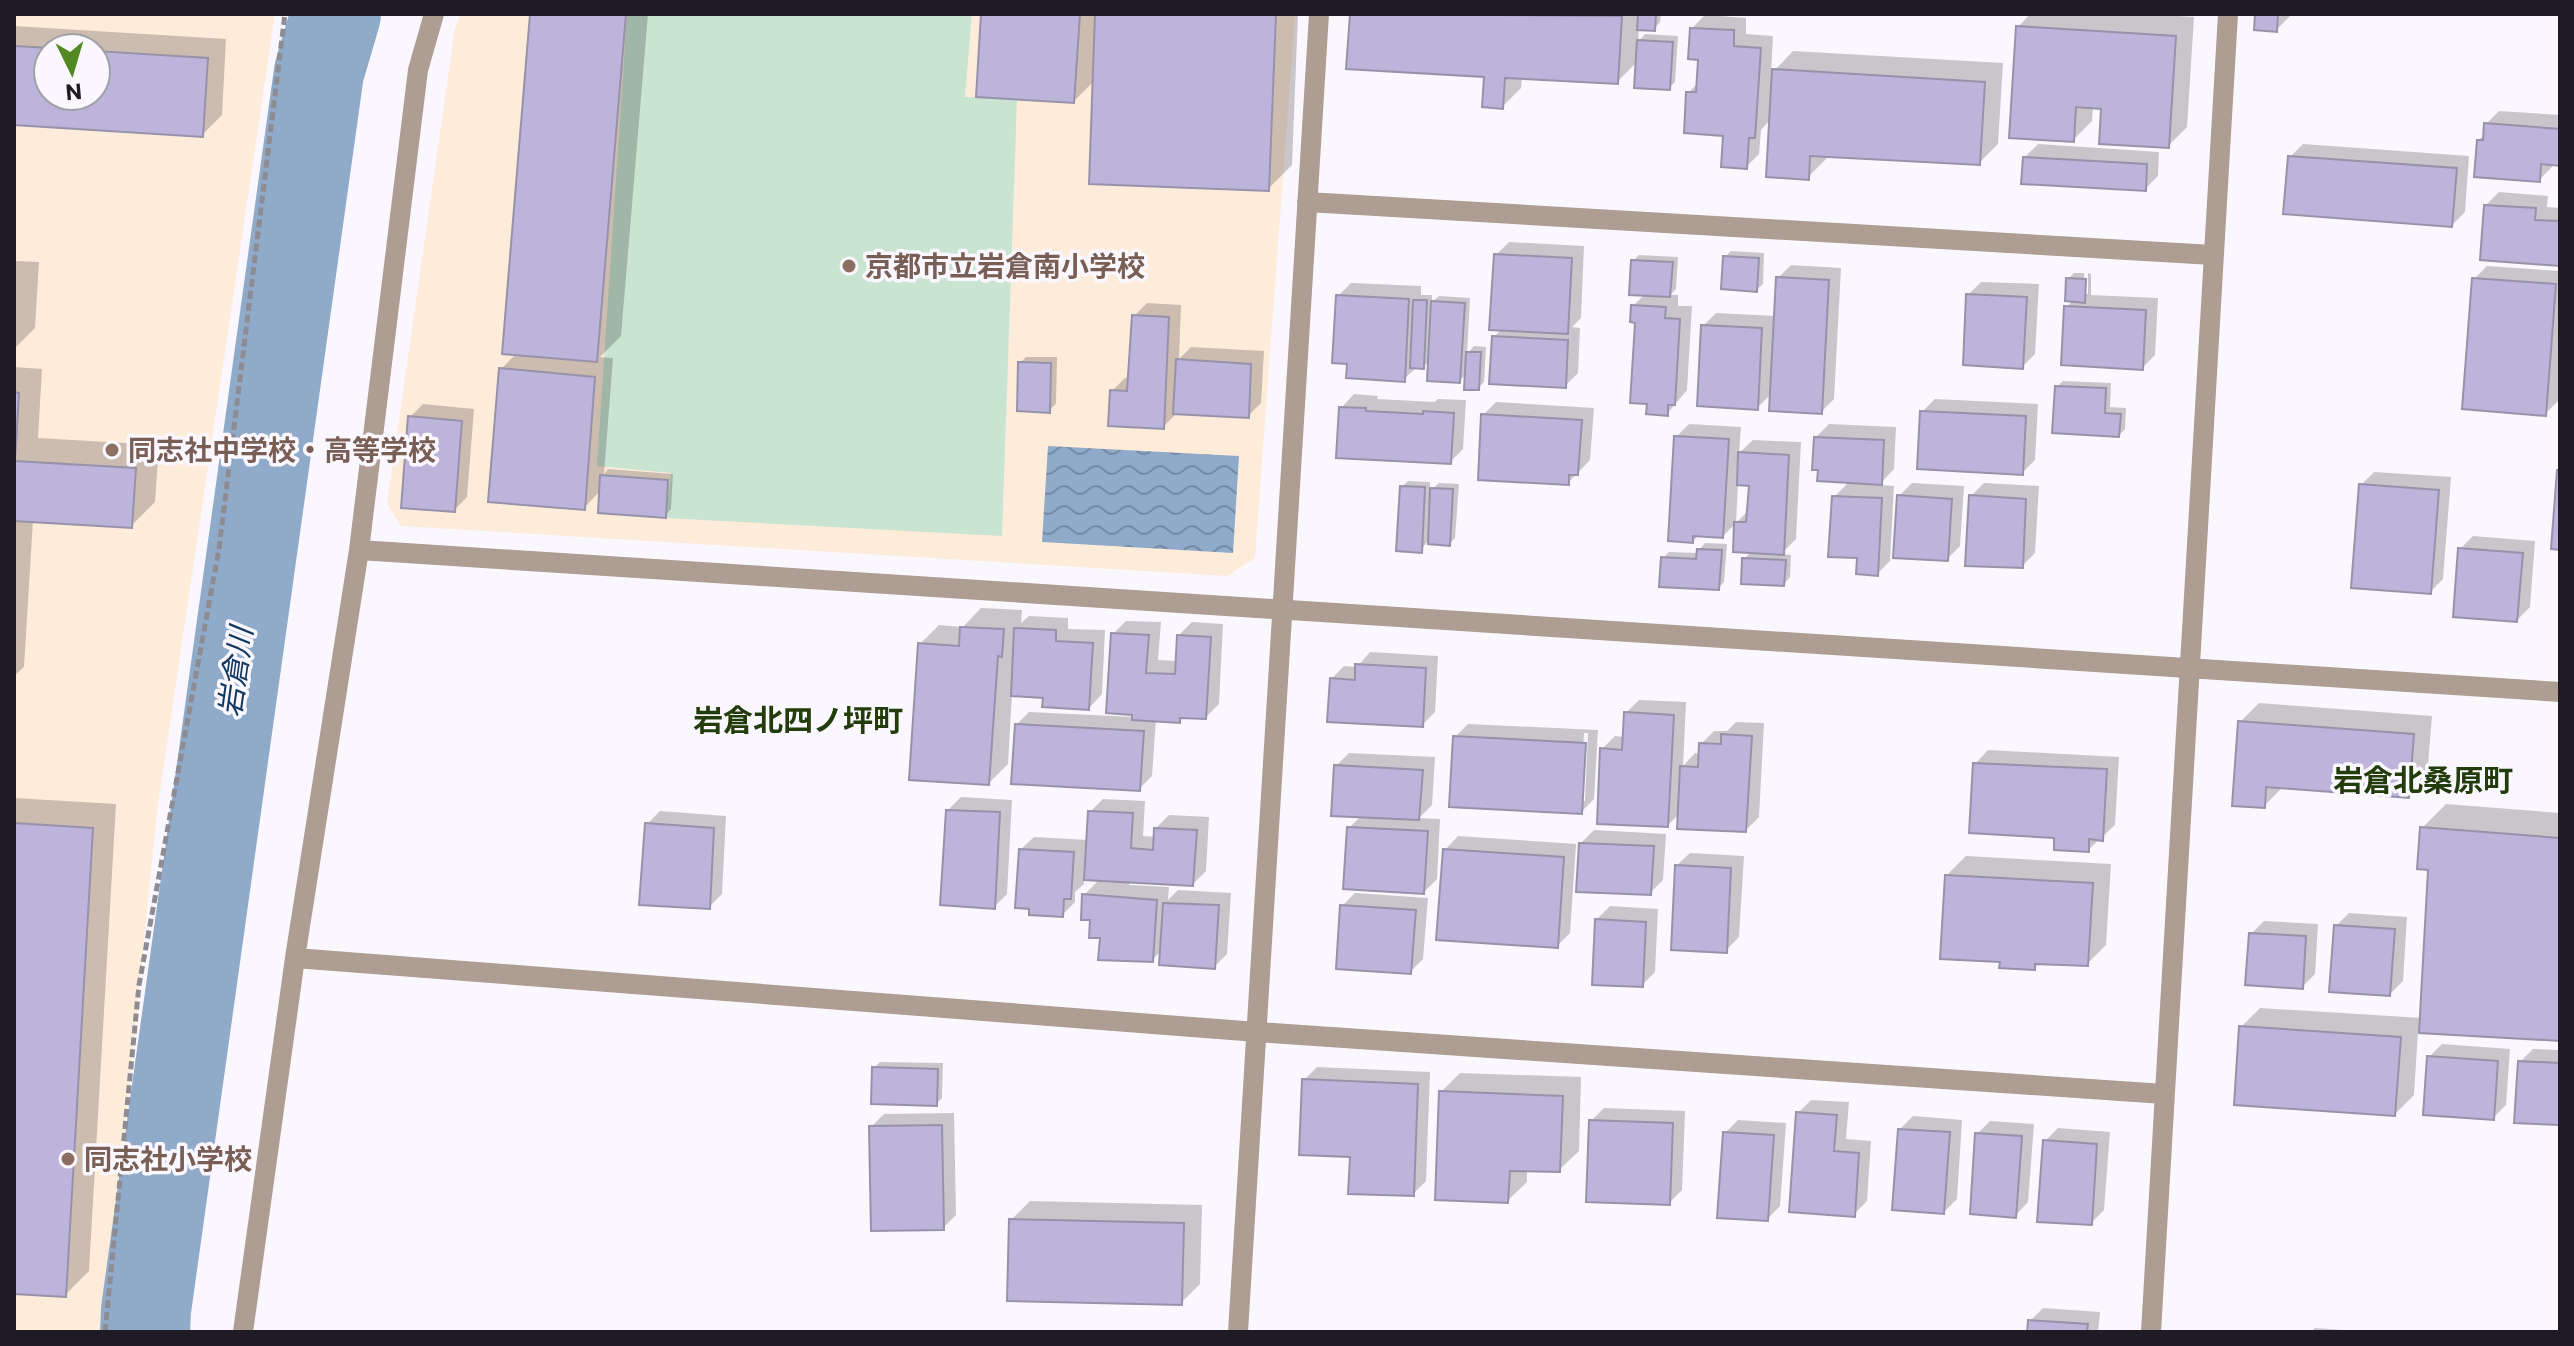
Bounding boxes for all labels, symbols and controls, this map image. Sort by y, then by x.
north arrow [32,32,112,112]
text: N [64,78,83,107]
place label: 京都市立岩倉南小学校 [865,248,1145,282]
marker: 京都市立岩倉南小学校 [840,257,858,275]
place label: 同志社中学校・高等学校 [128,432,436,466]
marker: 同志社中学校・高等学校 [103,441,121,459]
water label: 岩倉川 [209,622,259,719]
district label: 岩倉北四ノ坪町 [693,700,903,737]
district label: 岩倉北桑原町 [2333,760,2513,797]
place label: 同志社小学校 [84,1141,252,1175]
marker: 同志社小学校 [59,1150,77,1168]

